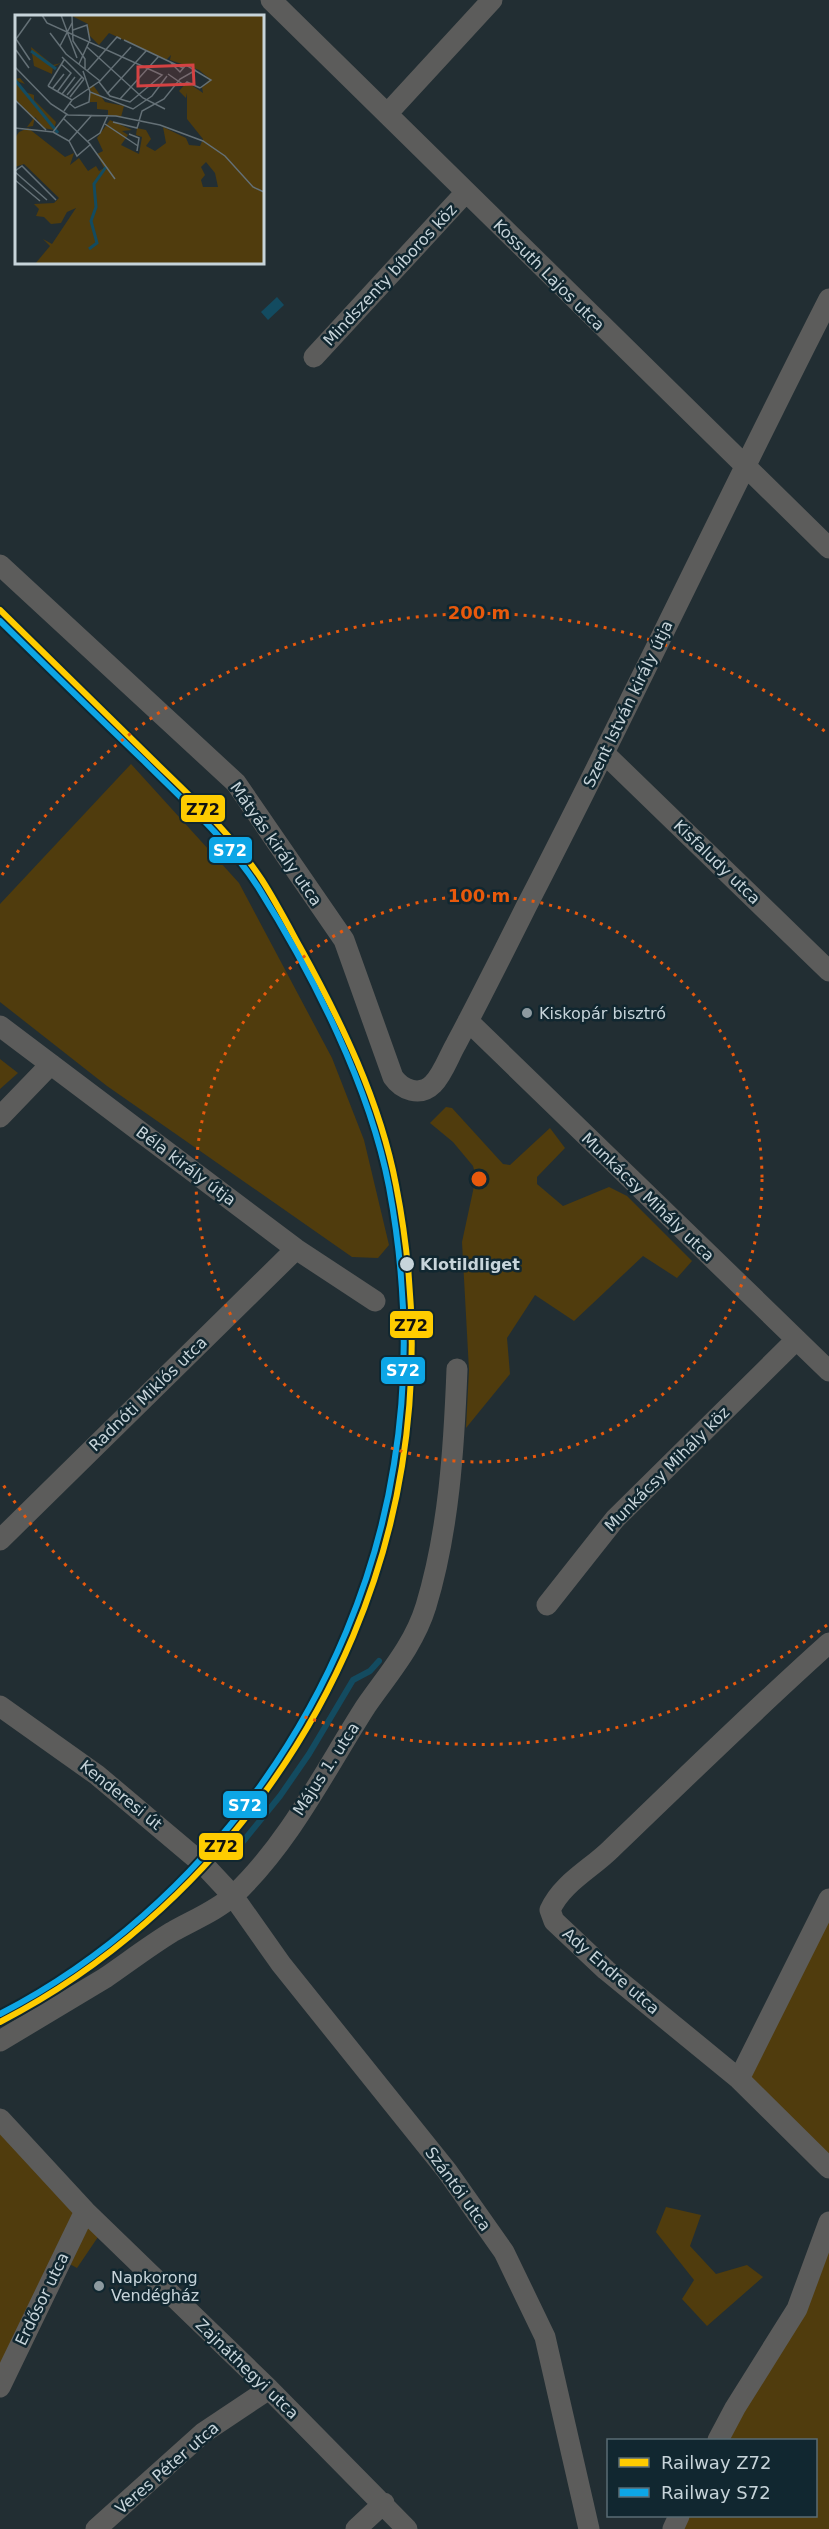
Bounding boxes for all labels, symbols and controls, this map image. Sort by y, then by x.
inset map [15,15,264,264]
street label: Mindszenty bíboros köz [319,200,461,350]
street label: Kossuth Lajos utca [490,216,608,334]
text: 200 m [448,602,510,623]
street label: Szent István király útja [579,617,677,791]
street label: Mátyás király utca [226,778,326,910]
line badge: Z72 [180,794,226,823]
text: Z72 [186,800,220,819]
street label: Kisfaludy utca [670,816,764,908]
line badge: S72 [208,836,253,864]
text: S72 [213,841,247,860]
text: 100 m [448,885,510,906]
place label: Kiskopár bisztró [539,1004,666,1023]
marker: Kiskopár bisztró [520,1006,534,1020]
street label: Béla király útja [132,1122,240,1210]
street label: Munkácsy Mihály utca [578,1129,718,1265]
centre of rings [469,1169,489,1189]
marker: Klotildliget [398,1255,416,1273]
place label: Klotildliget [420,1255,520,1274]
line badge: Z72 [389,1310,434,1339]
text: Z72 [394,1316,428,1335]
street label: Radnóti Miklós utca [85,1333,211,1455]
line badge: S72 [380,1356,426,1385]
text: S72 [386,1361,420,1380]
street label: Munkácsy Mihály köz [601,1403,733,1535]
street label: Május 1. utca [289,1719,363,1819]
street label: Kenderesi út [76,1756,166,1834]
line badge: S72 [222,1790,268,1819]
text: S72 [228,1796,262,1815]
line badge: Z72 [198,1832,244,1861]
text: Z72 [204,1837,238,1856]
street label: Ady Endre utca [559,1924,663,2018]
street label: Szántói utca [421,2143,495,2235]
street label: Erdősor utca [11,2249,73,2349]
place label: Napkorong Vendégház [111,2268,199,2305]
marker: Napkorong Vendégház [92,2279,106,2293]
street label: Zajnáthegyi utca [192,2315,302,2423]
street label: Veres Péter utca [111,2418,223,2518]
legend [607,2439,817,2517]
text: Railway Z72 [661,2452,772,2473]
text: Railway S72 [661,2482,771,2503]

